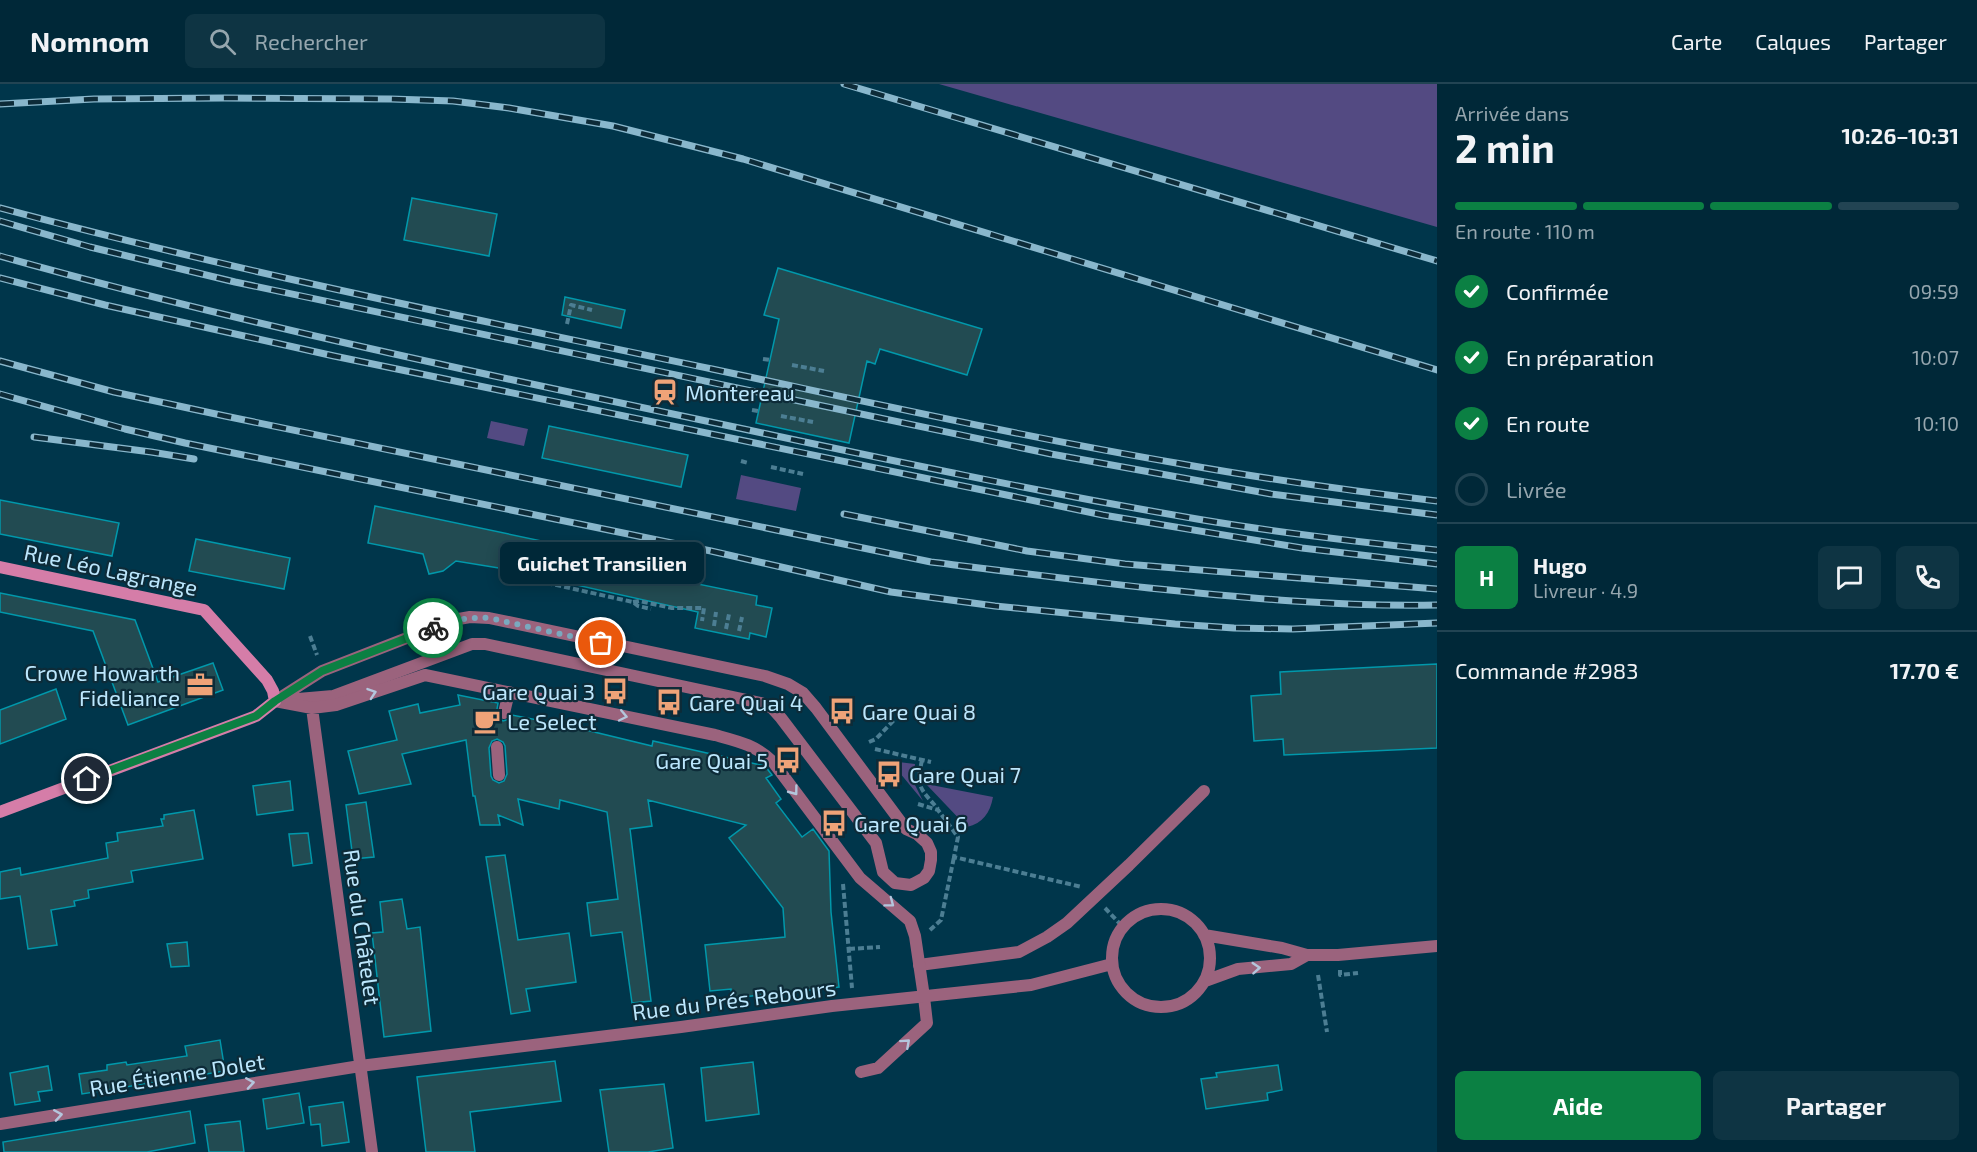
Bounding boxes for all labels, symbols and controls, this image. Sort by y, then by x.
search box [185,14,605,68]
text: Nomnom [30,24,149,58]
icon: search [206,25,239,58]
text: Rechercher [254,28,368,54]
text: Carte [1671,29,1722,54]
text: Calques [1755,29,1831,54]
text: Partager [1864,29,1947,54]
text: Arrivée dans [1455,101,1569,125]
text: 10:26–10:31 [1842,122,1959,148]
text: 2 min [1455,124,1555,171]
text: En route · 110 m [1455,219,1595,243]
icon: check [1455,275,1488,308]
text: Confirmée [1506,278,1609,304]
text: 09:59 [1909,279,1959,303]
icon: check [1455,341,1488,374]
text: En préparation [1506,344,1654,370]
text: 10:07 [1912,345,1959,369]
station icon: Montereau [650,377,680,407]
place label: Montereau [685,379,795,405]
icon: check [1455,407,1488,440]
text: En route [1506,410,1590,436]
text: 10:10 [1914,411,1959,435]
text: Livrée [1506,476,1567,502]
street label: Rue Léo Lagrange [22,538,200,600]
callout: Guichet Transilien [499,541,703,583]
button: chat [1818,546,1881,609]
button: phone [1896,546,1959,609]
text: Guichet Transilien [517,551,687,575]
text: Hugo [1533,552,1587,578]
text: H [1479,564,1494,590]
text: Livreur · 4.9 [1533,578,1638,602]
courier [403,598,463,658]
icon: bike [417,612,450,645]
pin [575,617,626,668]
icon: bag [584,626,617,659]
text: Commande #2983 [1455,657,1638,683]
text: 17.70 € [1890,657,1959,683]
place label: Crowe Howarth Fideliance [24,659,180,710]
office icon: Crowe Howarth Fideliance [185,670,215,700]
bus stop icon: Gare Quai 3 [600,676,630,706]
place label: Gare Quai 3 [482,678,595,705]
one-way arrow [366,687,377,700]
bus stop icon: Gare Quai 4 [654,687,684,717]
place label: Gare Quai 4 [689,689,803,716]
bus stop icon: Gare Quai 8 [827,696,857,726]
place label: Gare Quai 8 [862,698,976,725]
cafe icon: Le Select [472,706,502,736]
place label: Le Select [507,708,597,734]
one-way arrow [618,709,628,722]
bus stop icon: Gare Quai 5 [773,745,803,775]
place label: Gare Quai 5 [655,747,768,774]
pin [61,753,112,804]
bus stop icon: Gare Quai 7 [874,759,904,789]
place label: Gare Quai 7 [909,761,1021,788]
icon: home [70,762,103,795]
one-way arrow [787,785,798,796]
bus stop icon: Gare Quai 6 [819,808,849,838]
place label: Gare Quai 6 [854,810,967,837]
street label: Rue du Châtelet [339,847,387,1007]
one-way arrow [883,896,894,907]
one-way arrow [1252,961,1261,974]
street label: Rue du Prés Rebours [631,974,837,1024]
one-way arrow [899,1039,910,1050]
street label: Rue Étienne Dolet [88,1047,266,1101]
button: Aide [1455,1071,1701,1140]
button: Partager [1713,1071,1959,1140]
one-way arrow [245,1077,255,1090]
one-way arrow [53,1109,62,1121]

